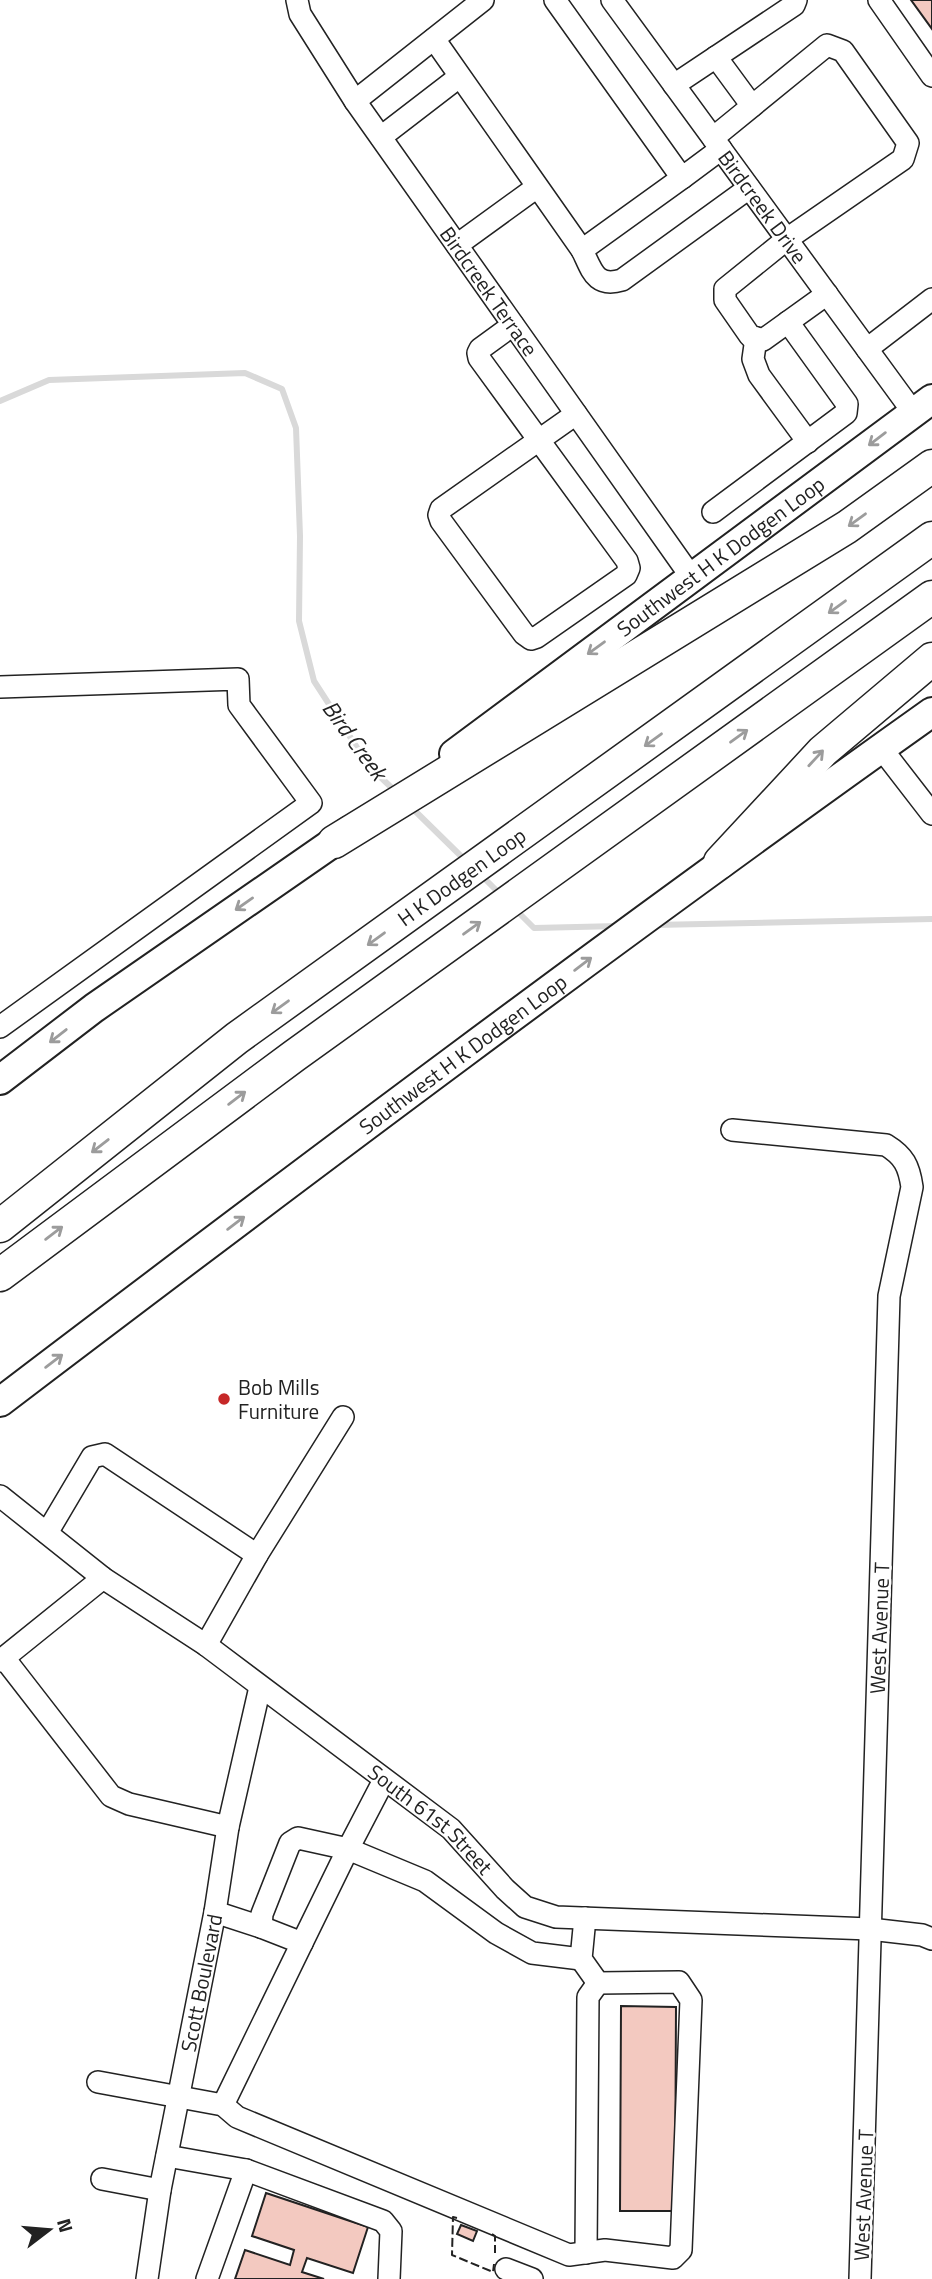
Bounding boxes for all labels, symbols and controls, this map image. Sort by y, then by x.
street label: Birdcreek Drive [711,143,815,270]
street label: Birdcreek Terrace [432,220,546,363]
one-way arrow [868,432,887,446]
street label: Southwest H K Dodgen Loop [610,468,831,644]
one-way arrow [848,513,867,527]
one-way arrow [828,600,847,614]
one-way arrow [588,641,606,656]
water label: Bird Creek [314,693,398,790]
one-way arrow [729,729,748,743]
one-way arrow [644,733,663,747]
one-way arrow [807,750,824,768]
street label: H K Dodgen Loop [391,819,532,934]
one-way arrow [235,897,254,911]
one-way arrow [462,921,481,936]
one-way arrow [367,932,386,946]
one-way arrow [573,957,592,971]
street label: Southwest H K Dodgen Loop [352,966,573,1142]
one-way arrow [271,1000,290,1014]
one-way arrow [49,1028,68,1043]
one-way arrow [227,1091,246,1105]
one-way arrow [92,1139,110,1154]
one-way arrow [226,1216,244,1231]
one-way arrow [44,1226,63,1241]
one-way arrow [45,1353,63,1368]
place label: Bob Mills Furniture [238,1371,319,1427]
marker: Bob Mills Furniture [216,1391,232,1407]
street label: West Avenue T [861,1562,897,1694]
street label: South 61st Street [361,1756,501,1882]
street label: Scott Boulevard [172,1911,230,2055]
street label: West Avenue T [845,2129,881,2261]
north arrow [14,2195,84,2265]
text: N [50,2215,82,2236]

